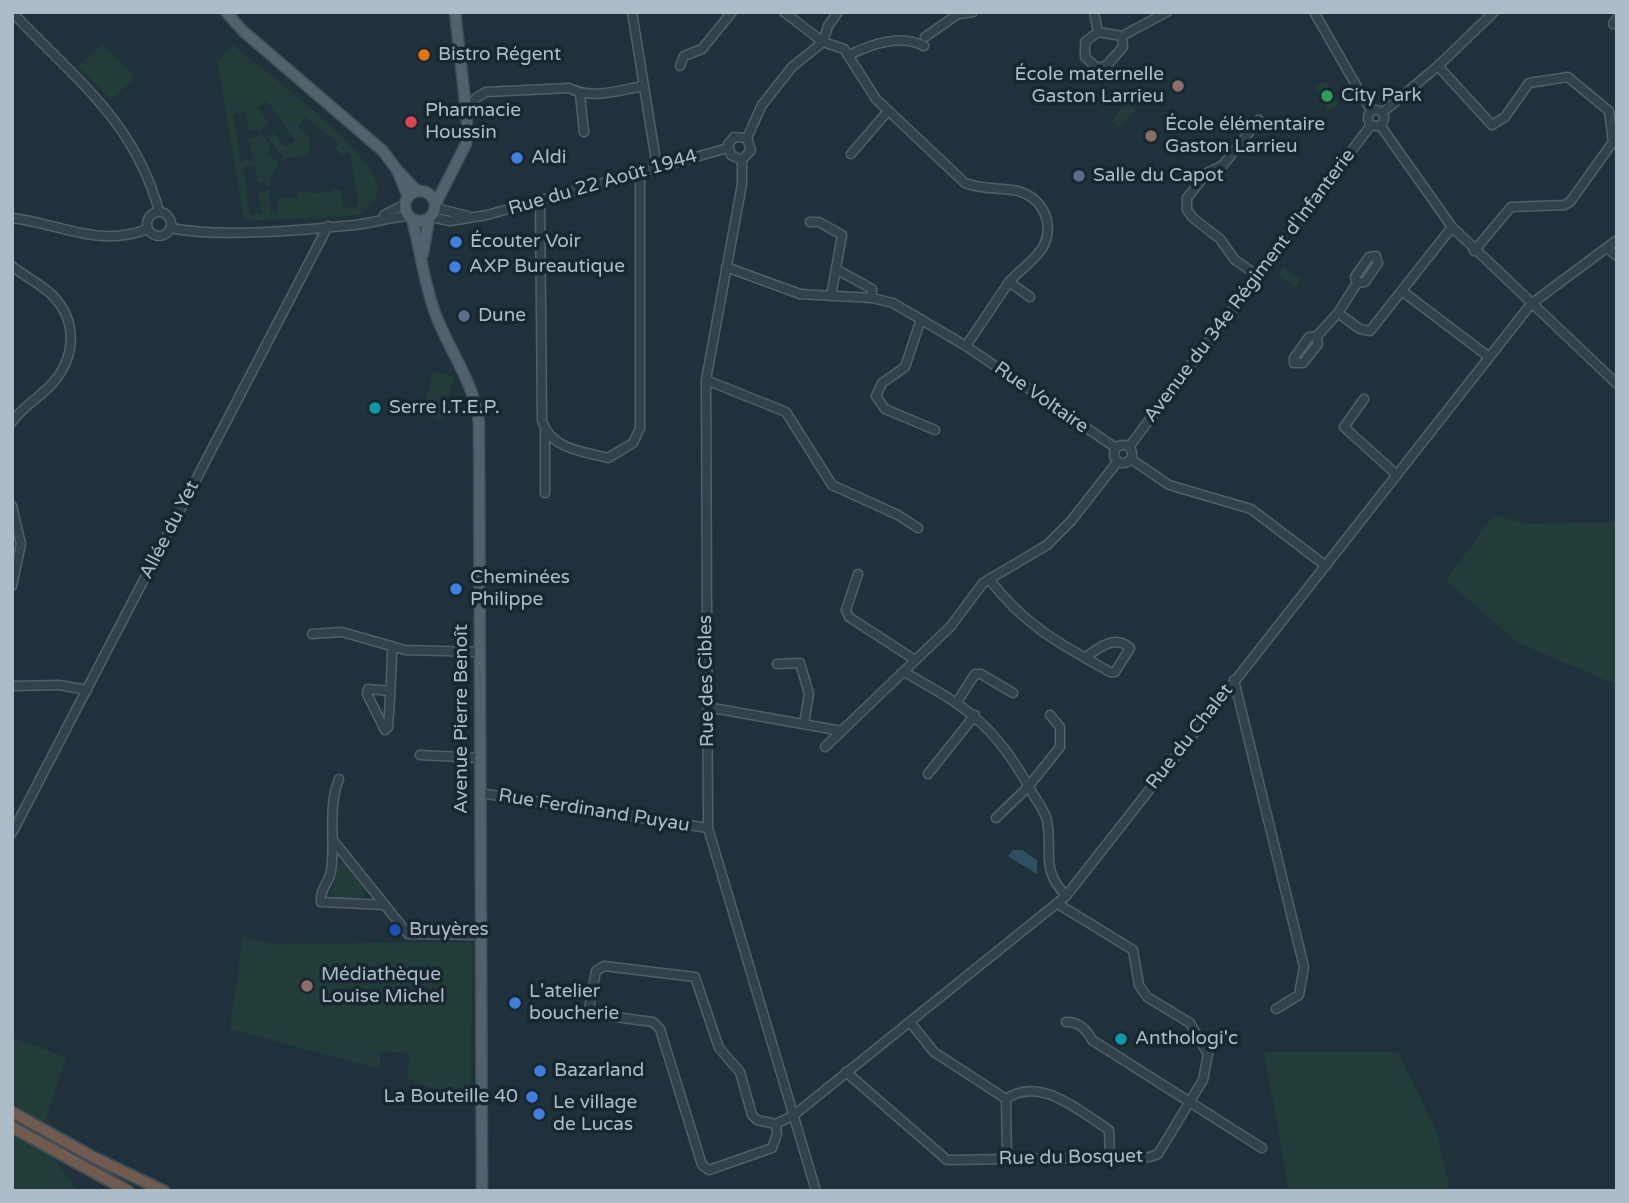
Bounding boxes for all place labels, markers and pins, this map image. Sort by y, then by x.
place label: Bistro Régent [438,44,561,66]
marker: Bistro Régent [416,47,432,63]
place label: École maternelle Gaston Larrieu [1015,64,1164,108]
marker: École maternelle Gaston Larrieu [1170,78,1186,94]
place label: City Park [1341,85,1422,107]
marker: City Park [1319,88,1335,104]
place label: Pharmacie Houssin [425,100,521,144]
marker: Pharmacie Houssin [403,114,419,130]
place label: École élémentaire Gaston Larrieu [1165,114,1325,158]
marker: École élémentaire Gaston Larrieu [1143,128,1159,144]
place label: Aldi [531,147,567,169]
marker: Aldi [509,150,525,166]
place label: Salle du Capot [1093,165,1224,187]
marker: Salle du Capot [1071,168,1087,184]
place label: Écouter Voir [470,231,581,253]
marker: Écouter Voir [448,234,464,250]
place label: AXP Bureautique [469,256,625,278]
marker: AXP Bureautique [447,259,463,275]
place label: Dune [478,305,526,327]
marker: Dune [456,308,472,324]
place label: Serre I.T.E.P. [389,397,500,419]
marker: Serre I.T.E.P. [367,400,383,416]
place label: Cheminées Philippe [470,567,570,611]
marker: Cheminées Philippe [448,581,464,597]
place label: Bruyères [409,919,489,941]
marker: Bruyères [387,922,403,938]
place label: Médiathèque Louise Michel [321,964,445,1008]
marker: Médiathèque Louise Michel [299,978,315,994]
place label: L'atelier boucherie [529,981,619,1025]
marker: L'atelier boucherie [507,995,523,1011]
place label: Anthologi'c [1135,1028,1238,1050]
marker: Anthologi'c [1113,1031,1129,1047]
place label: Bazarland [554,1060,644,1082]
marker: Bazarland [532,1063,548,1079]
place label: La Bouteille 40 [384,1086,518,1108]
marker: La Bouteille 40 [524,1089,540,1105]
place label: Le village de Lucas [553,1092,637,1136]
marker: Le village de Lucas [531,1106,547,1122]

